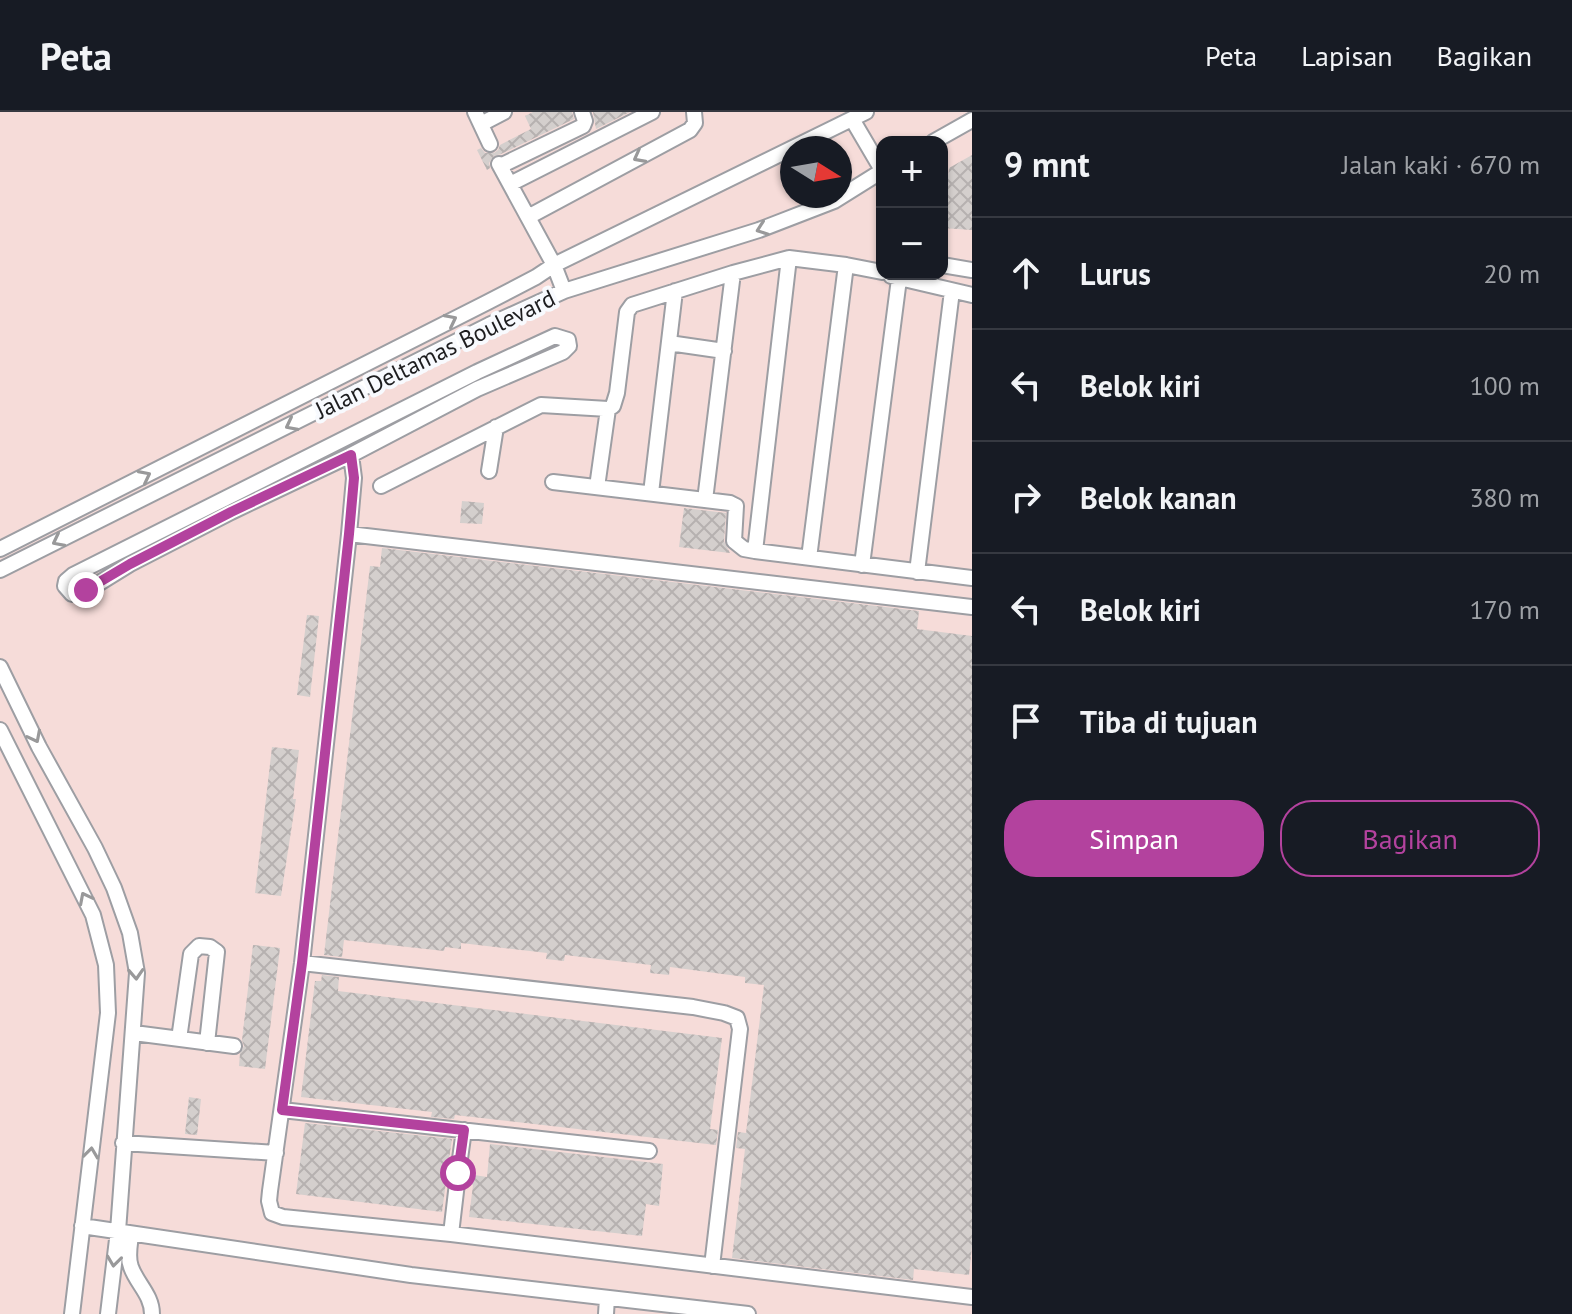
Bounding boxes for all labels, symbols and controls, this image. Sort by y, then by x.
text: Peta [40,31,112,80]
text: Peta [1205,37,1257,74]
text: Lapisan [1301,37,1393,74]
text: Bagikan [1437,37,1532,74]
north arrow [780,136,852,208]
map controls [876,136,948,280]
button: + [876,136,948,208]
text: 9 mnt [1004,142,1090,186]
one-way arrow [633,148,647,163]
text: Jalan kaki · 670 m [1342,148,1540,181]
button: − [876,208,948,280]
one-way arrow [756,219,770,235]
icon: ahead [1004,251,1048,295]
text: Lurus [1080,254,1151,293]
text: 20 m [1484,257,1540,290]
street label: Jalan Deltamas Boulevard [309,282,560,426]
one-way arrow [443,314,458,330]
icon: left [1004,363,1048,407]
text: Belok kiri [1080,366,1201,405]
text: 100 m [1469,369,1540,402]
one-way arrow [284,415,299,430]
one-way arrow [136,470,151,486]
icon: right [1004,475,1048,519]
text: Belok kanan [1080,478,1237,517]
text: 380 m [1469,481,1540,514]
one-way arrow [52,531,66,547]
route end [68,572,104,608]
icon: left [1004,587,1048,631]
text: Belok kiri [1080,590,1201,629]
text: 170 m [1469,593,1540,626]
icon: arrive [1004,699,1048,743]
text: Tiba di tujuan [1080,702,1258,741]
one-way arrow [25,729,40,744]
button: Simpan [1004,800,1264,877]
button: Bagikan [1280,800,1540,877]
one-way arrow [79,891,94,906]
one-way arrow [127,968,144,981]
one-way arrow [82,1146,99,1160]
route start [440,1155,476,1191]
one-way arrow [106,1255,123,1268]

